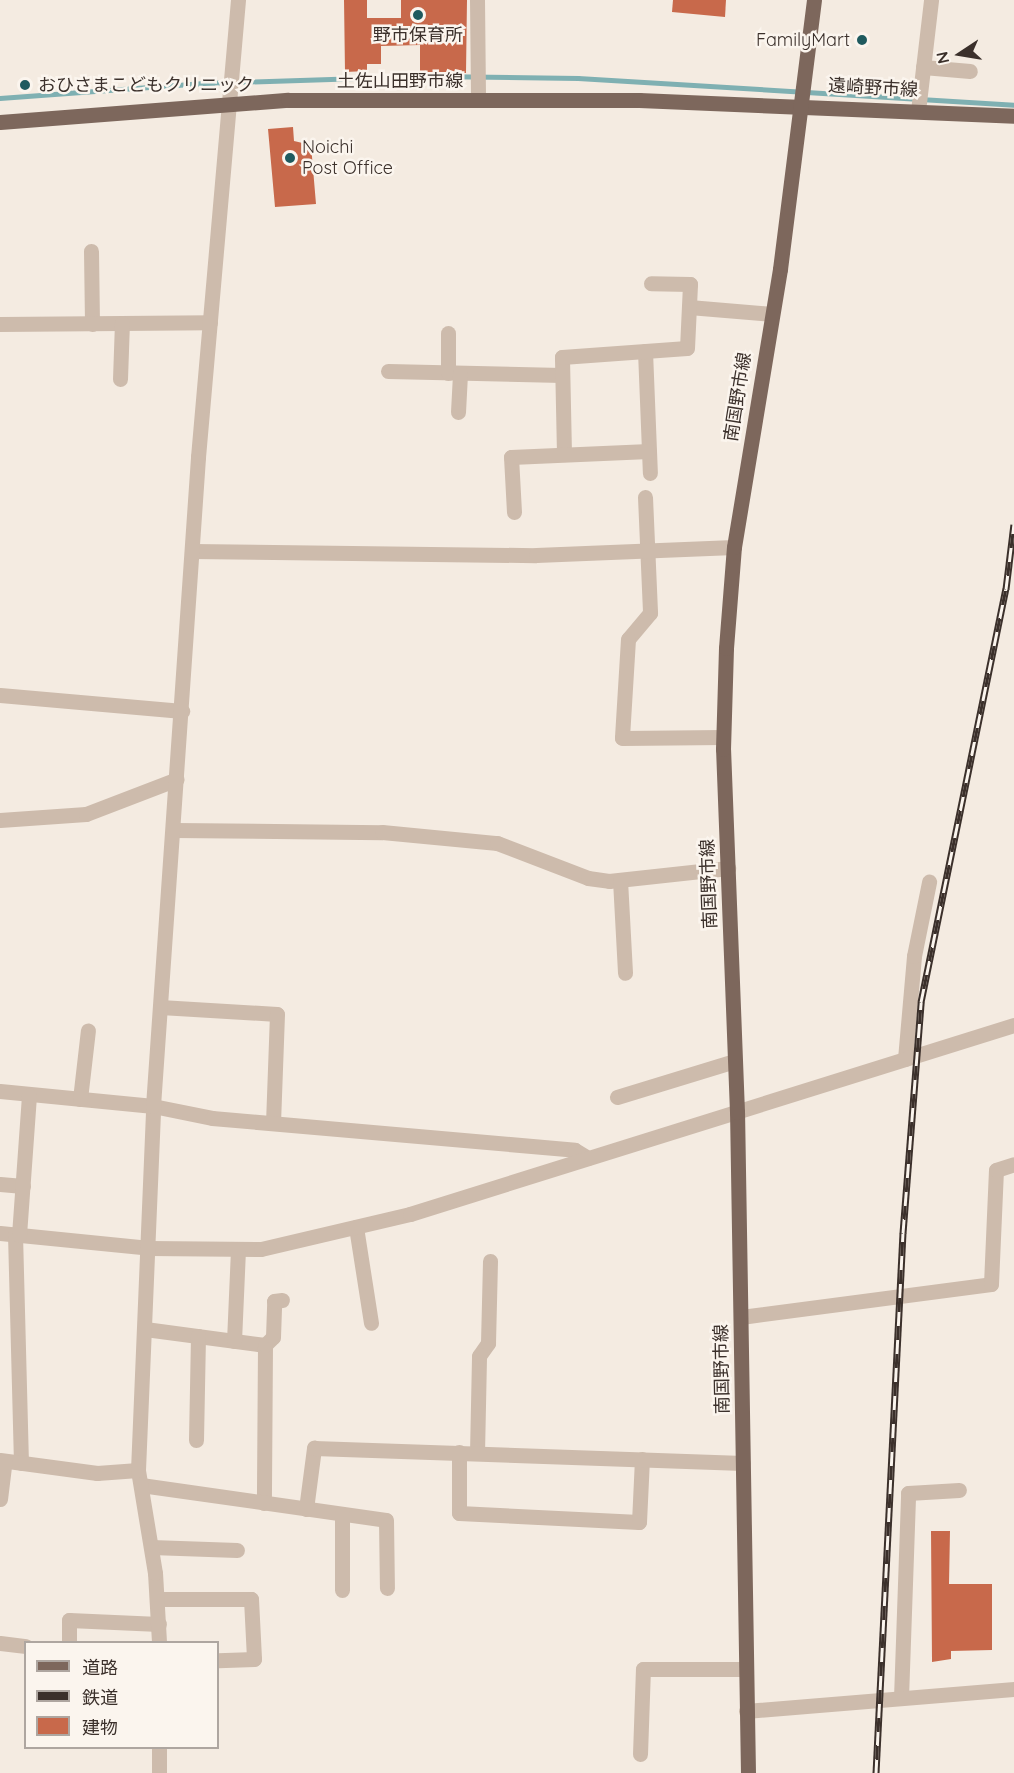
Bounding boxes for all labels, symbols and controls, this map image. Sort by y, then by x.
marker: 野市保育所 [411,8,425,22]
place label: 野市保育所 [373,24,463,46]
north arrow [930,24,990,84]
place label: FamilyMart [756,29,850,51]
marker: FamilyMart [855,33,869,47]
text: N [931,50,953,66]
street label: 土佐山田野市線 [337,70,463,92]
place label: おひさまこどもクリニック [38,74,254,96]
street label: 遠崎野市線 [827,75,919,101]
marker: おひさまこどもクリニック [16,76,34,94]
place label: Noichi Post Office [302,137,393,180]
marker: Noichi Post Office [283,151,297,165]
street label: 南国野市線 [720,351,756,443]
street label: 南国野市線 [697,839,721,929]
street label: 南国野市線 [710,1324,734,1414]
legend [24,1641,219,1749]
text: 道路 [82,1656,118,1679]
text: 鉄道 [82,1686,118,1709]
text: 建物 [82,1716,118,1739]

